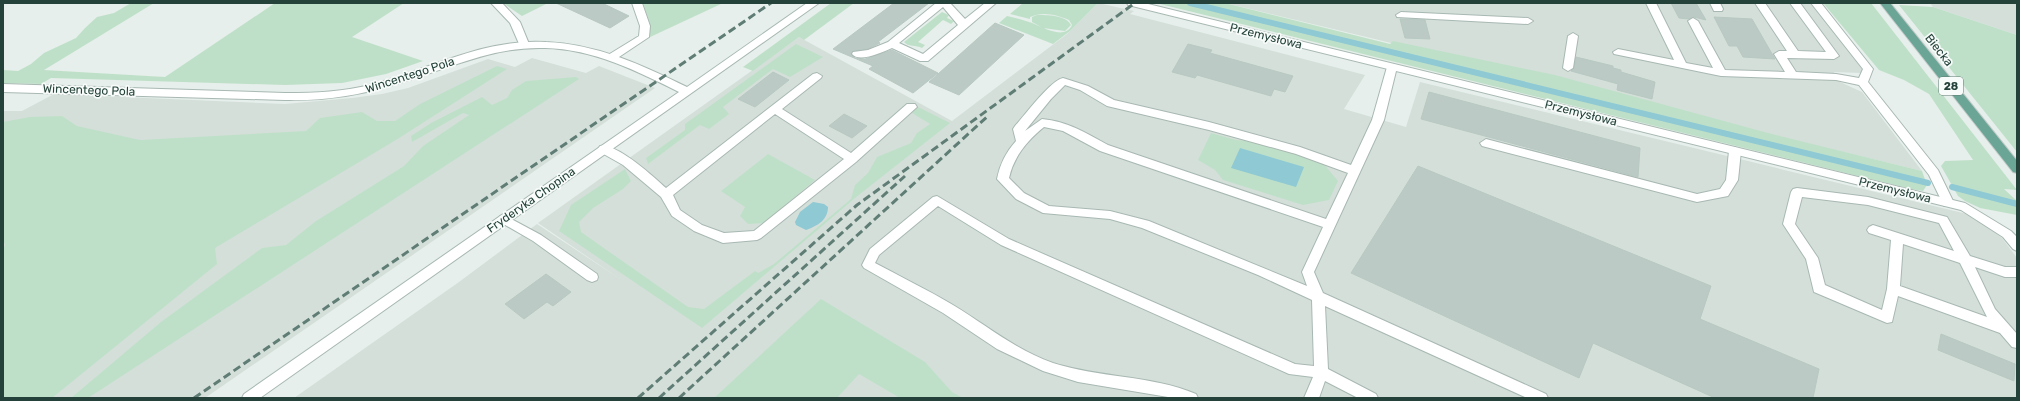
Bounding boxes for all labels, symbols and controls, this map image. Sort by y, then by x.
street label: Przemysłowa [1228,20,1304,52]
street label: Biecka [1922,31,1956,69]
street label: Wincentego Pola [364,54,456,96]
road number: 28 [1939,77,1963,95]
street label: Wincentego Pola [42,81,136,99]
street label: Przemysłowa [1543,97,1619,129]
street label: Fryderyka Chopina [484,164,578,236]
street label: Przemysłowa [1857,174,1933,206]

